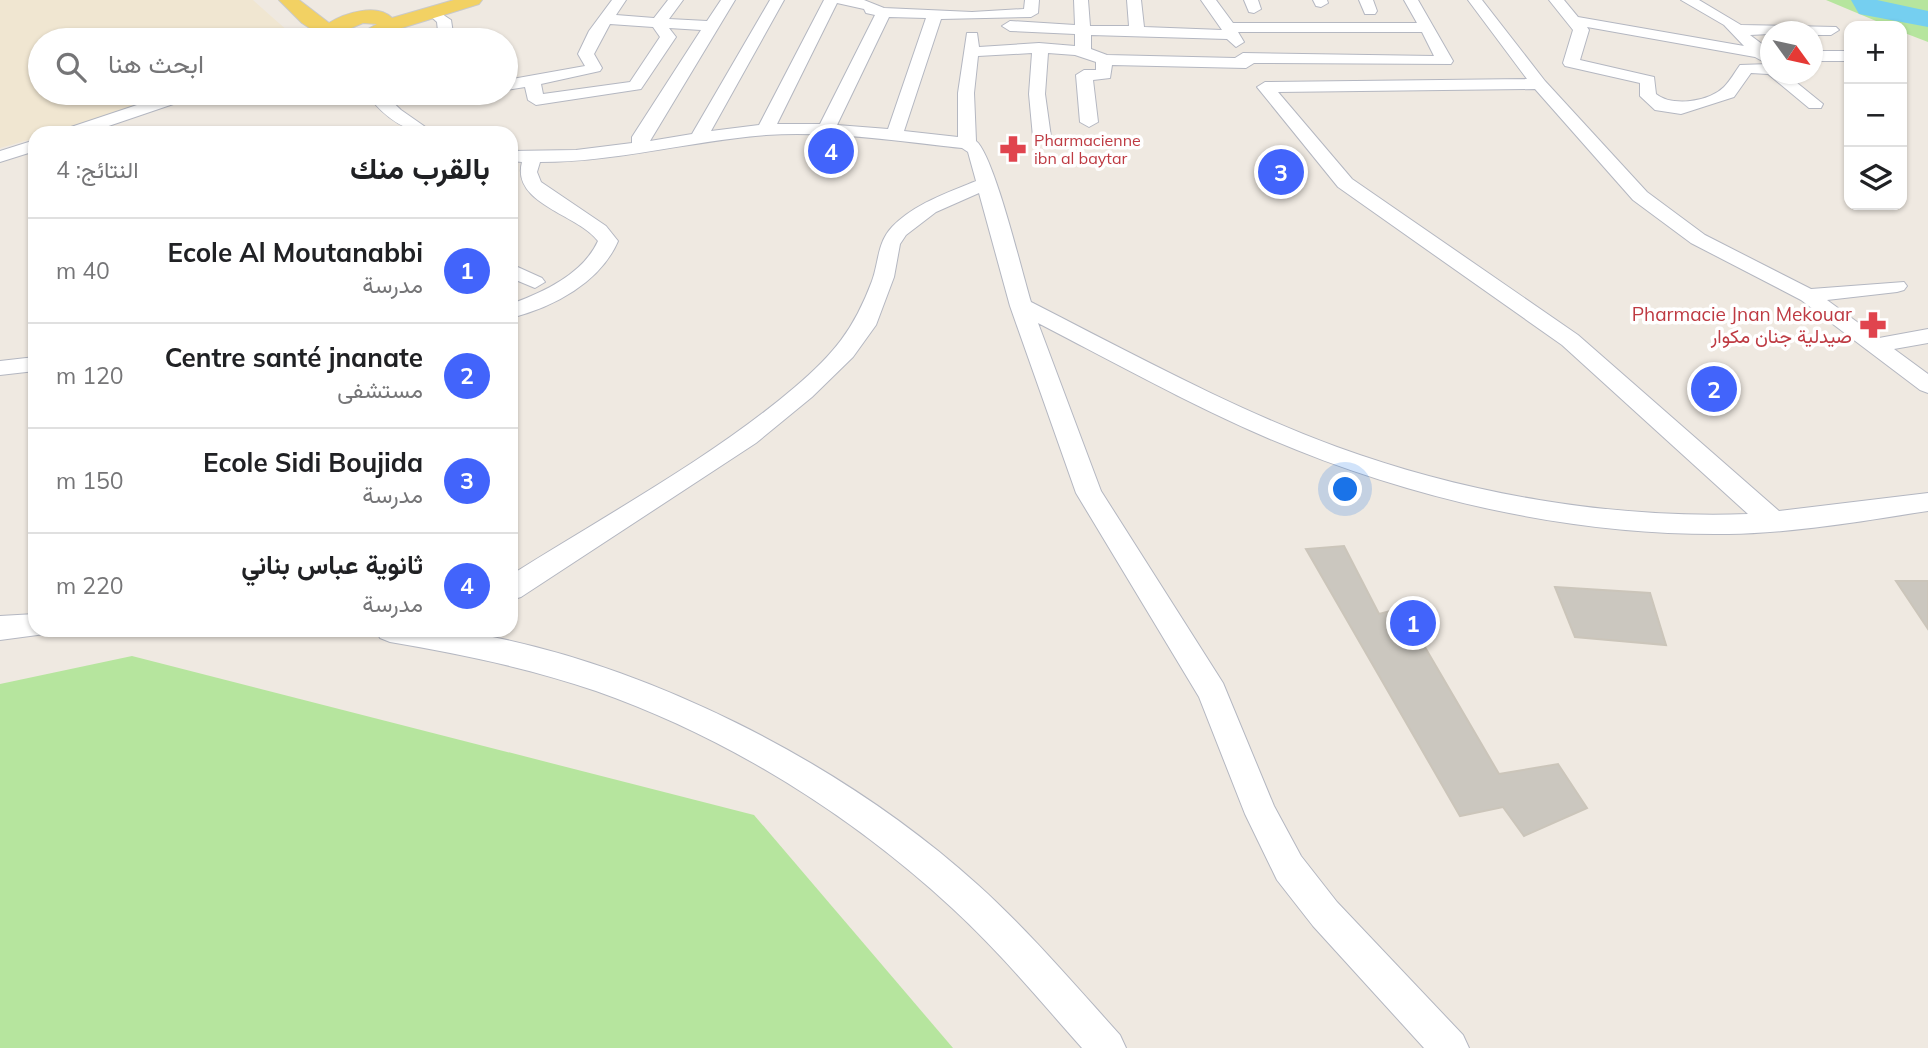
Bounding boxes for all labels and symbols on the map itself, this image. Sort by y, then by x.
north arrow [1760,21,1823,84]
pin: 4 [808,125,854,177]
place label: Pharmacienne ibn al baytar [1034,130,1141,168]
pharmacy icon: Pharmacienne ibn al baytar [998,134,1028,164]
pin: 3 [1258,146,1304,198]
place label: Pharmacie Jnan Mekouar صيدلية جنان مكوار [1632,302,1852,348]
pharmacy icon: Pharmacie Jnan Mekouar صيدلية جنان مكوار [1858,310,1888,340]
pin: 2 [1691,363,1737,415]
your location [1328,472,1362,506]
pin: 1 [1390,597,1436,649]

